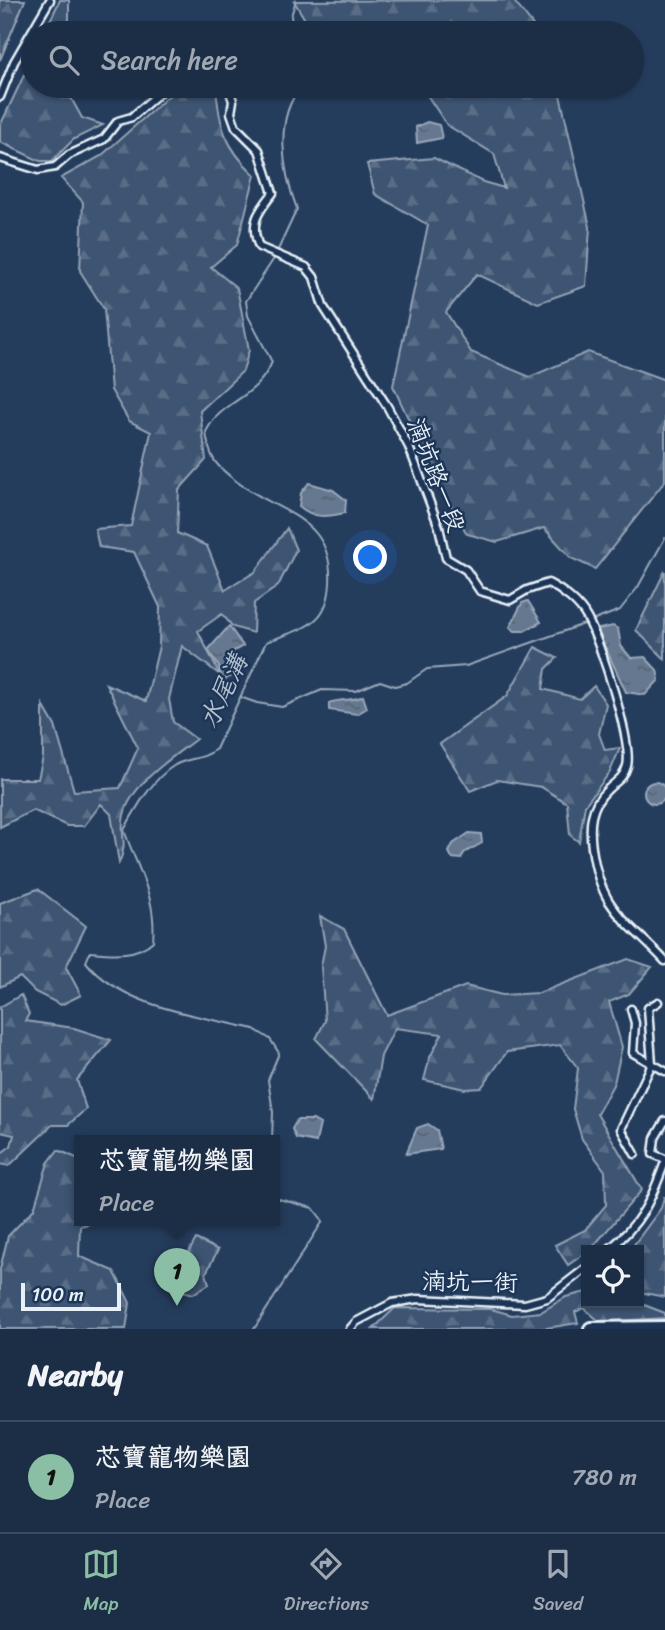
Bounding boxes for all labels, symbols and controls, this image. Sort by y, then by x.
search box [21,21,644,98]
text: Search here [101,37,238,83]
icon: search [45,41,83,79]
street label: 湳坑路一段 [395,411,477,539]
your location [353,540,387,574]
water label: 水尾溝 [186,644,261,736]
popup [74,1135,280,1226]
text: 芯寶寵物樂園 [99,1137,255,1183]
text: Place [99,1183,154,1224]
map controls [581,1245,644,1308]
button: locate [581,1245,644,1308]
pin: 1 [154,1248,200,1306]
street label: 湳坑一街 [422,1260,518,1304]
text: 100 m [32,1278,84,1311]
scale bar [21,1280,121,1312]
text: Nearby [28,1348,123,1402]
text: 芯寶寵物樂園 [95,1434,251,1480]
text: 1 [46,1457,56,1498]
text: 780 m [572,1457,637,1498]
text: Place [95,1480,150,1521]
tab: Map [82,1545,120,1620]
tab: Directions [284,1545,369,1620]
tab: Saved [533,1545,583,1620]

